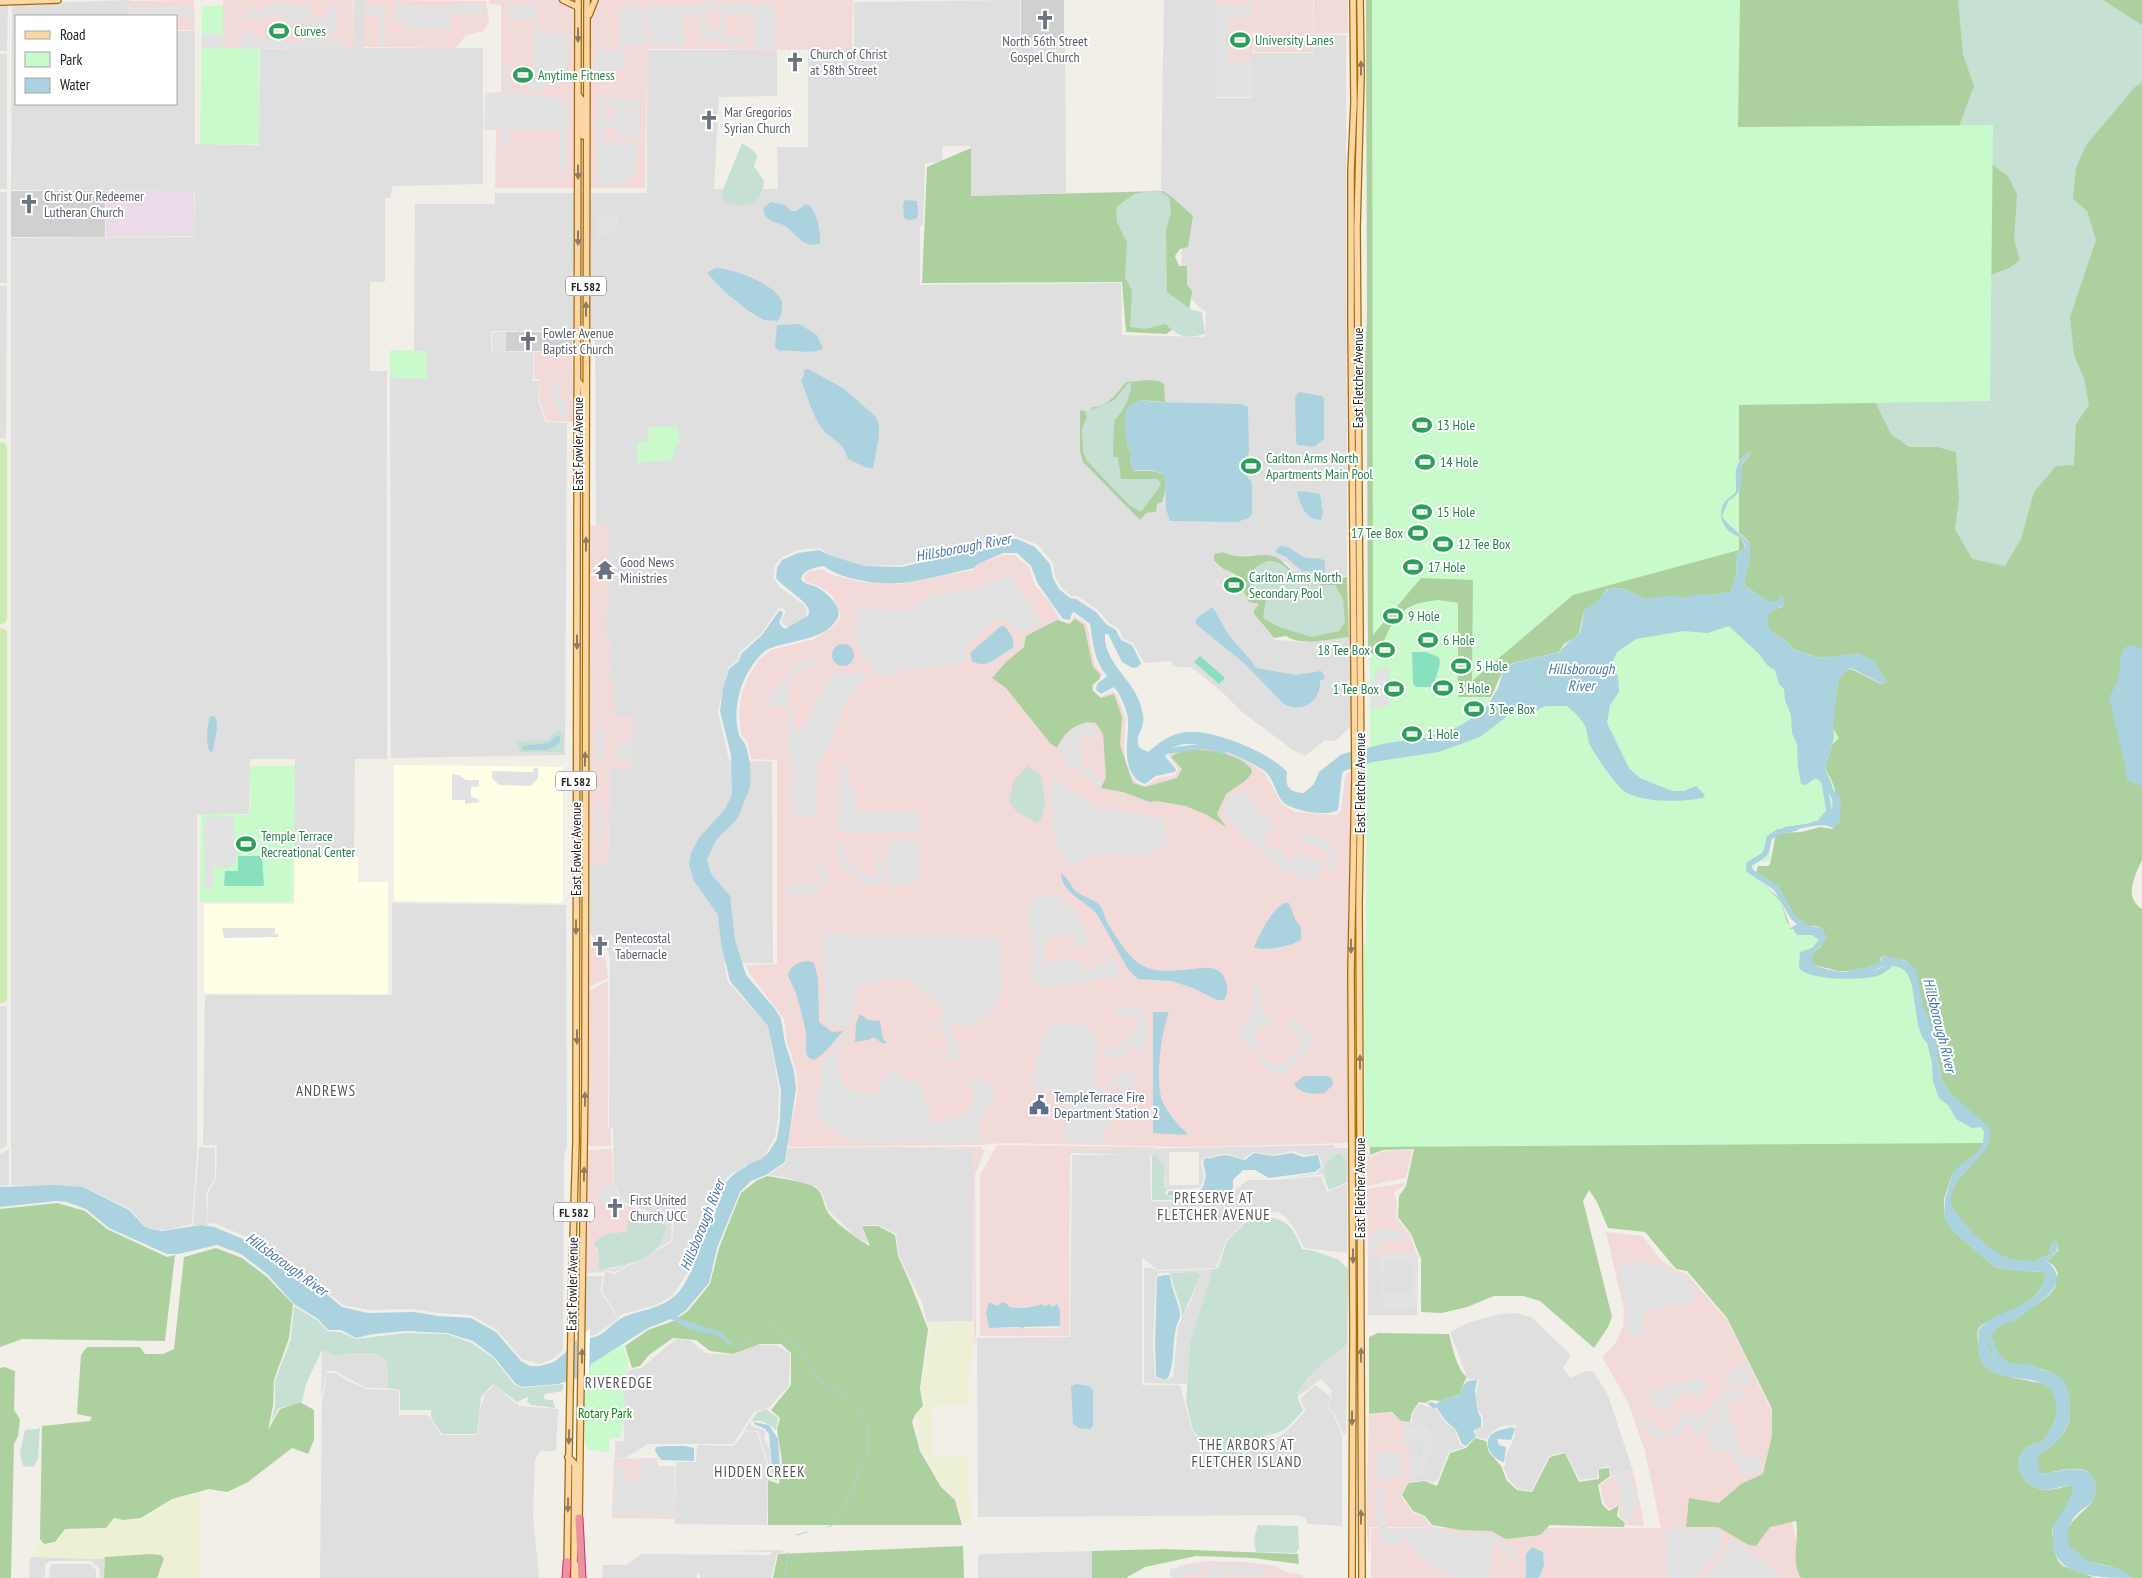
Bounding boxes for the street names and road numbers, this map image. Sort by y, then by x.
road number: FL 582 [566,276,606,296]
street label: East Fletcher Avenue [1349,328,1367,428]
street label: East Fowler Avenue [569,397,587,491]
street label: East Fletcher Avenue [1351,733,1369,833]
road number: FL 582 [556,771,596,790]
street label: East Fowler Avenue [567,802,585,896]
street label: East Fletcher Avenue [1351,1138,1369,1238]
road number: FL 582 [554,1202,594,1222]
street label: East Fowler Avenue [562,1237,582,1331]

